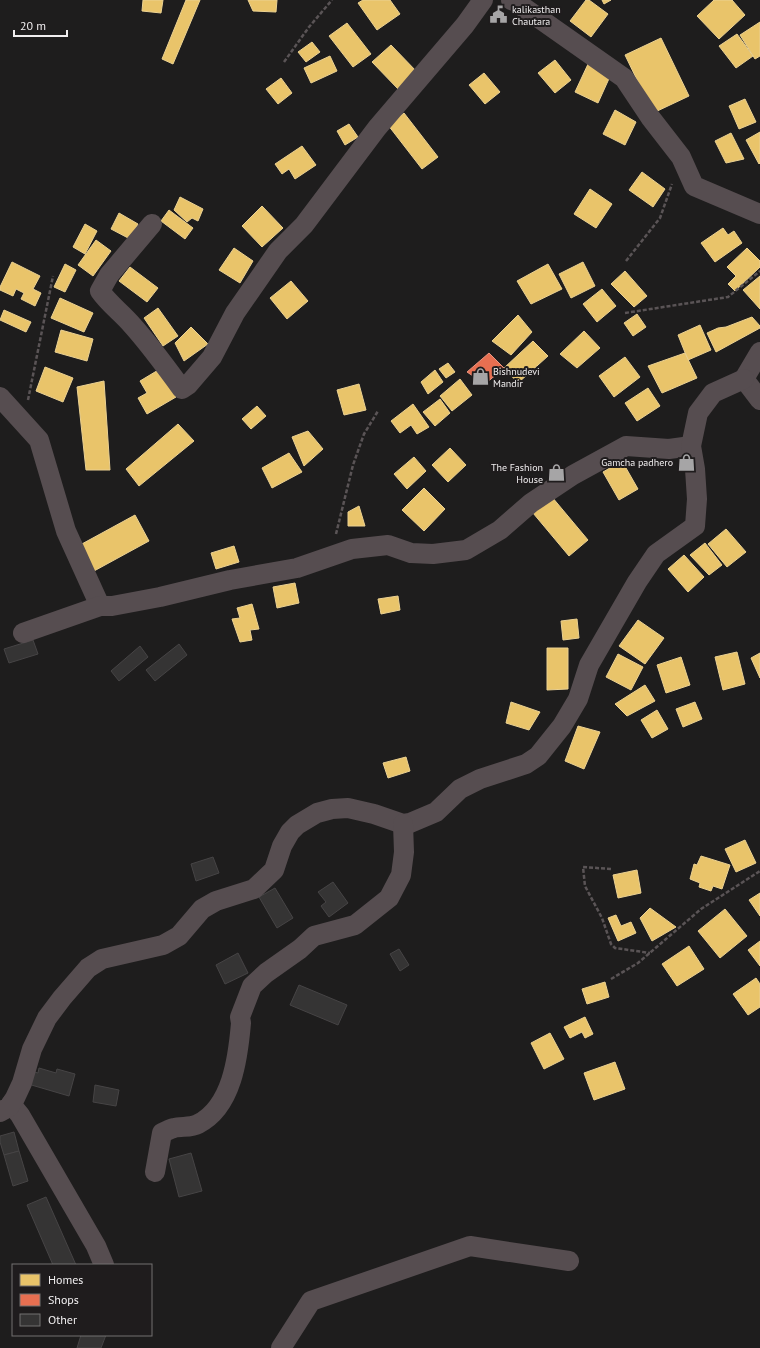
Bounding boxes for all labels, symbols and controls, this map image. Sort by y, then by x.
place label: kalikasthan Chautara [512,3,561,28]
public building icon: kalikasthan Chautara [489,5,509,25]
scale bar [14,12,67,38]
text: 20 m [20,18,46,33]
place label: Bishnudevi Mandir [493,365,540,390]
shop icon: Bishnudevi Mandir [470,367,490,387]
shop icon: Gamcha padhero [676,452,696,472]
place label: Gamcha padhero [601,456,673,469]
place label: The Fashion House [491,461,543,486]
shop icon: The Fashion House [546,463,566,483]
legend [12,1264,152,1336]
text: Homes [48,1272,83,1287]
text: Shops [48,1292,79,1307]
text: Other [48,1312,77,1327]

